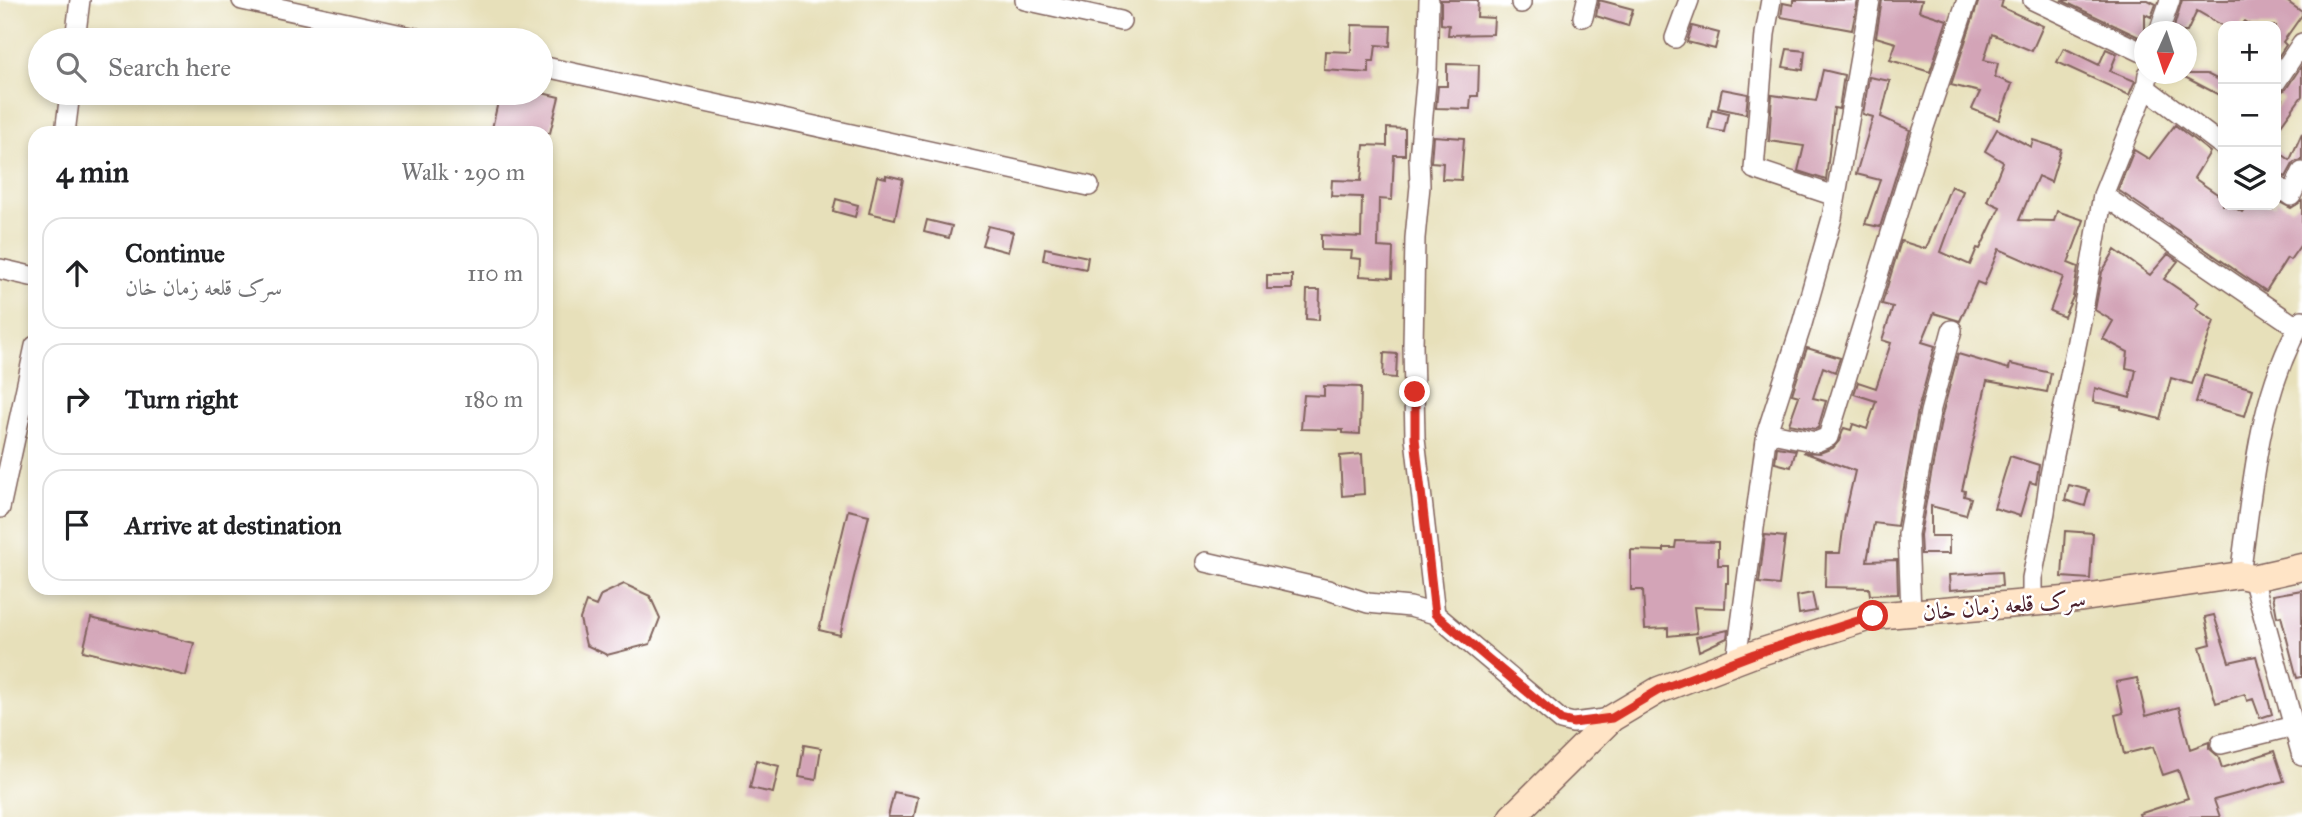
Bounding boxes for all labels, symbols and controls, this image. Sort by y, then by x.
north arrow [2134,21,2197,84]
map controls [2218,21,2281,210]
button: + [2218,21,2281,84]
search box [28,28,553,105]
icon: search [52,48,90,86]
text: Search here [108,51,231,83]
button: − [2218,84,2281,147]
button: layers [2218,147,2281,210]
text: 4 min [56,154,129,190]
text: Walk · 290 m [401,158,525,186]
text: Continue [125,237,225,269]
icon: ahead [58,254,96,292]
text: 110 m [467,259,523,287]
text: سرک قلعه زمان خان [125,273,282,301]
route end [1399,376,1430,407]
icon: right [58,380,96,418]
text: Turn right [125,383,238,415]
text: 180 m [464,385,523,413]
icon: arrive [58,506,96,544]
text: Arrive at destination [125,509,342,541]
street label: سرک قلعه زمان خان [1921,583,2087,628]
route start [1857,600,1888,631]

